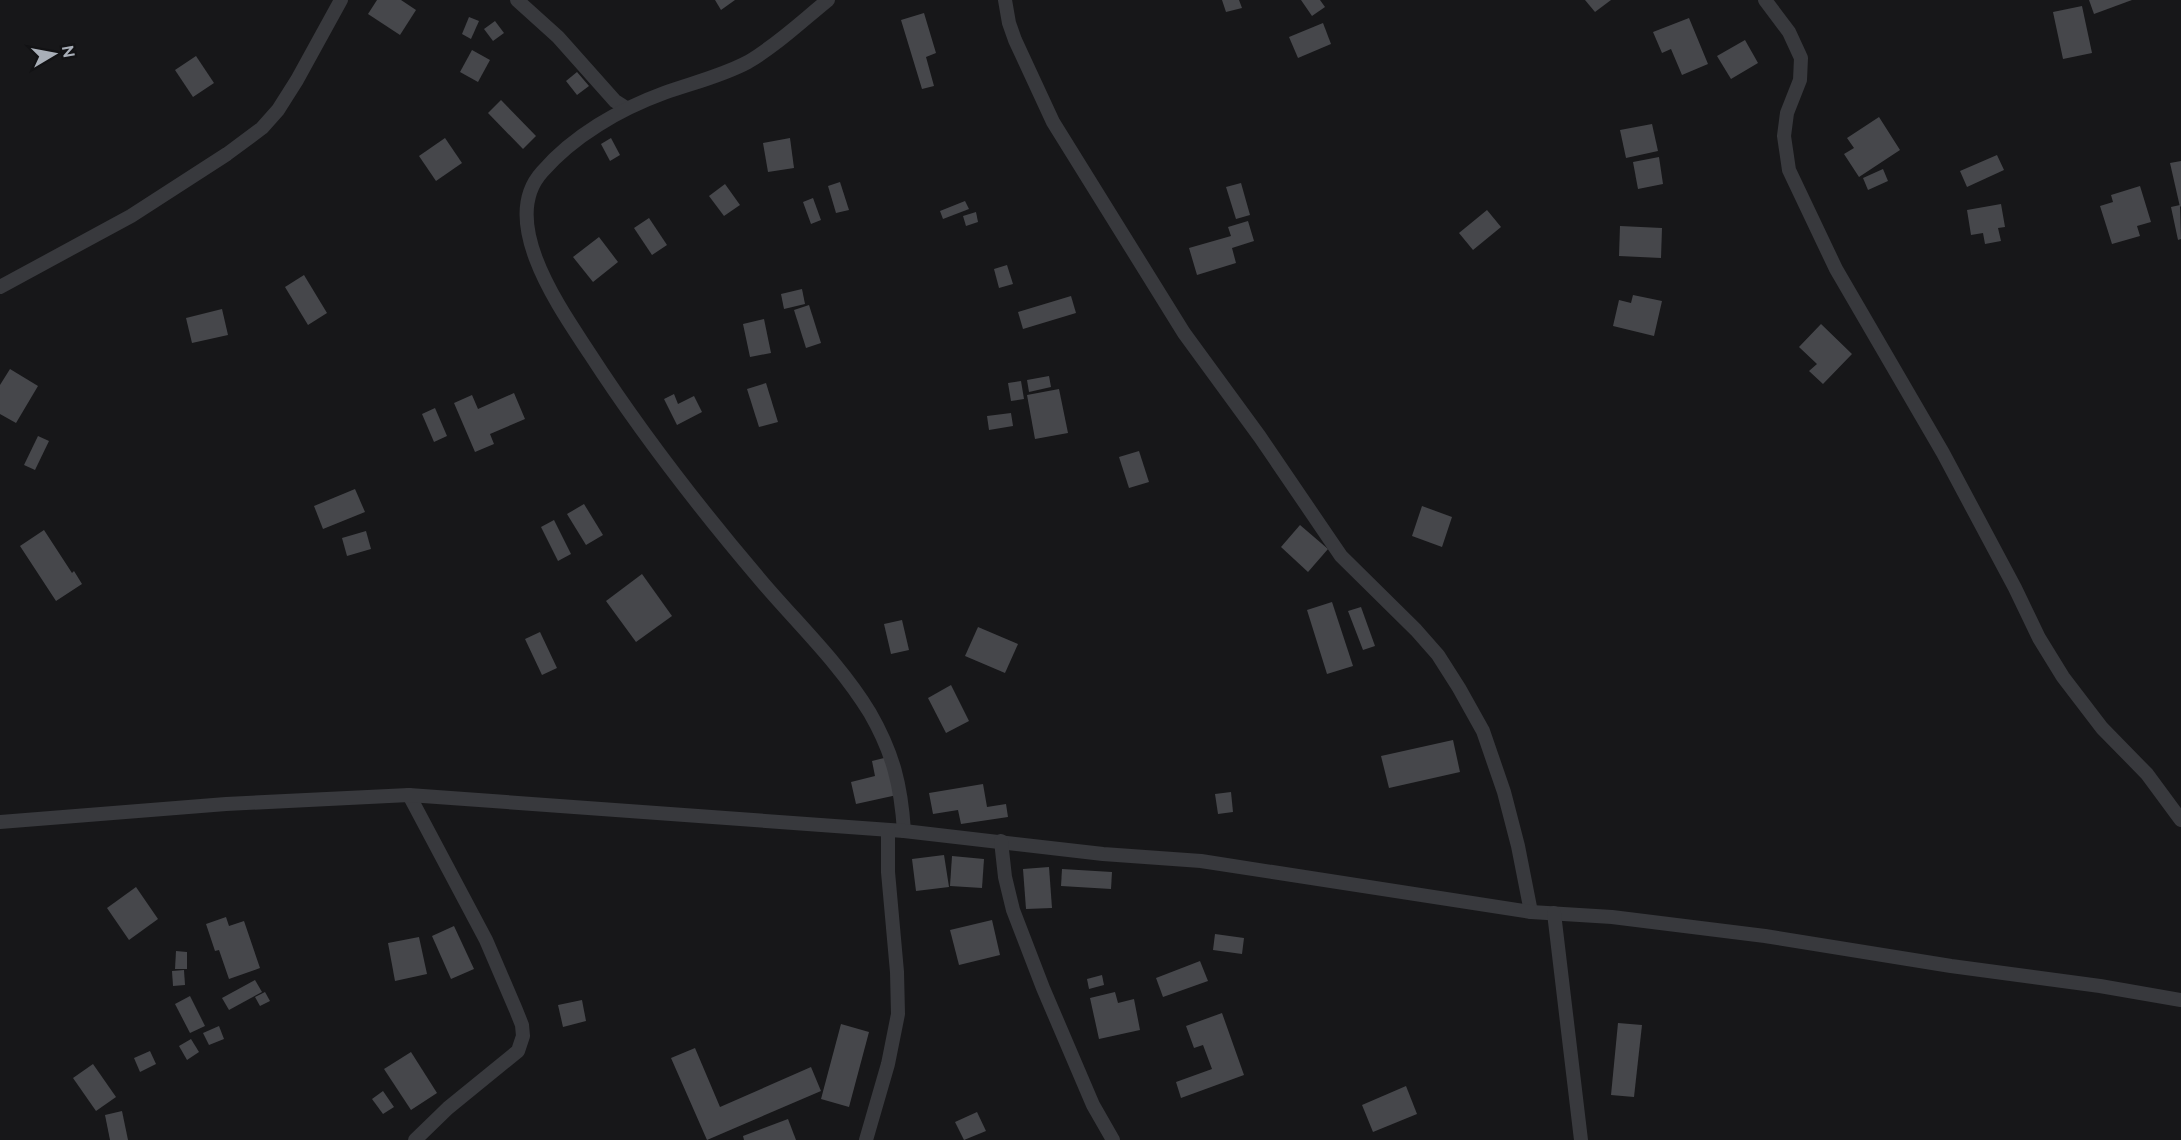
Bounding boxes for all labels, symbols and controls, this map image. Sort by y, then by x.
north arrow [24,24,84,84]
text: N [58,44,79,59]

